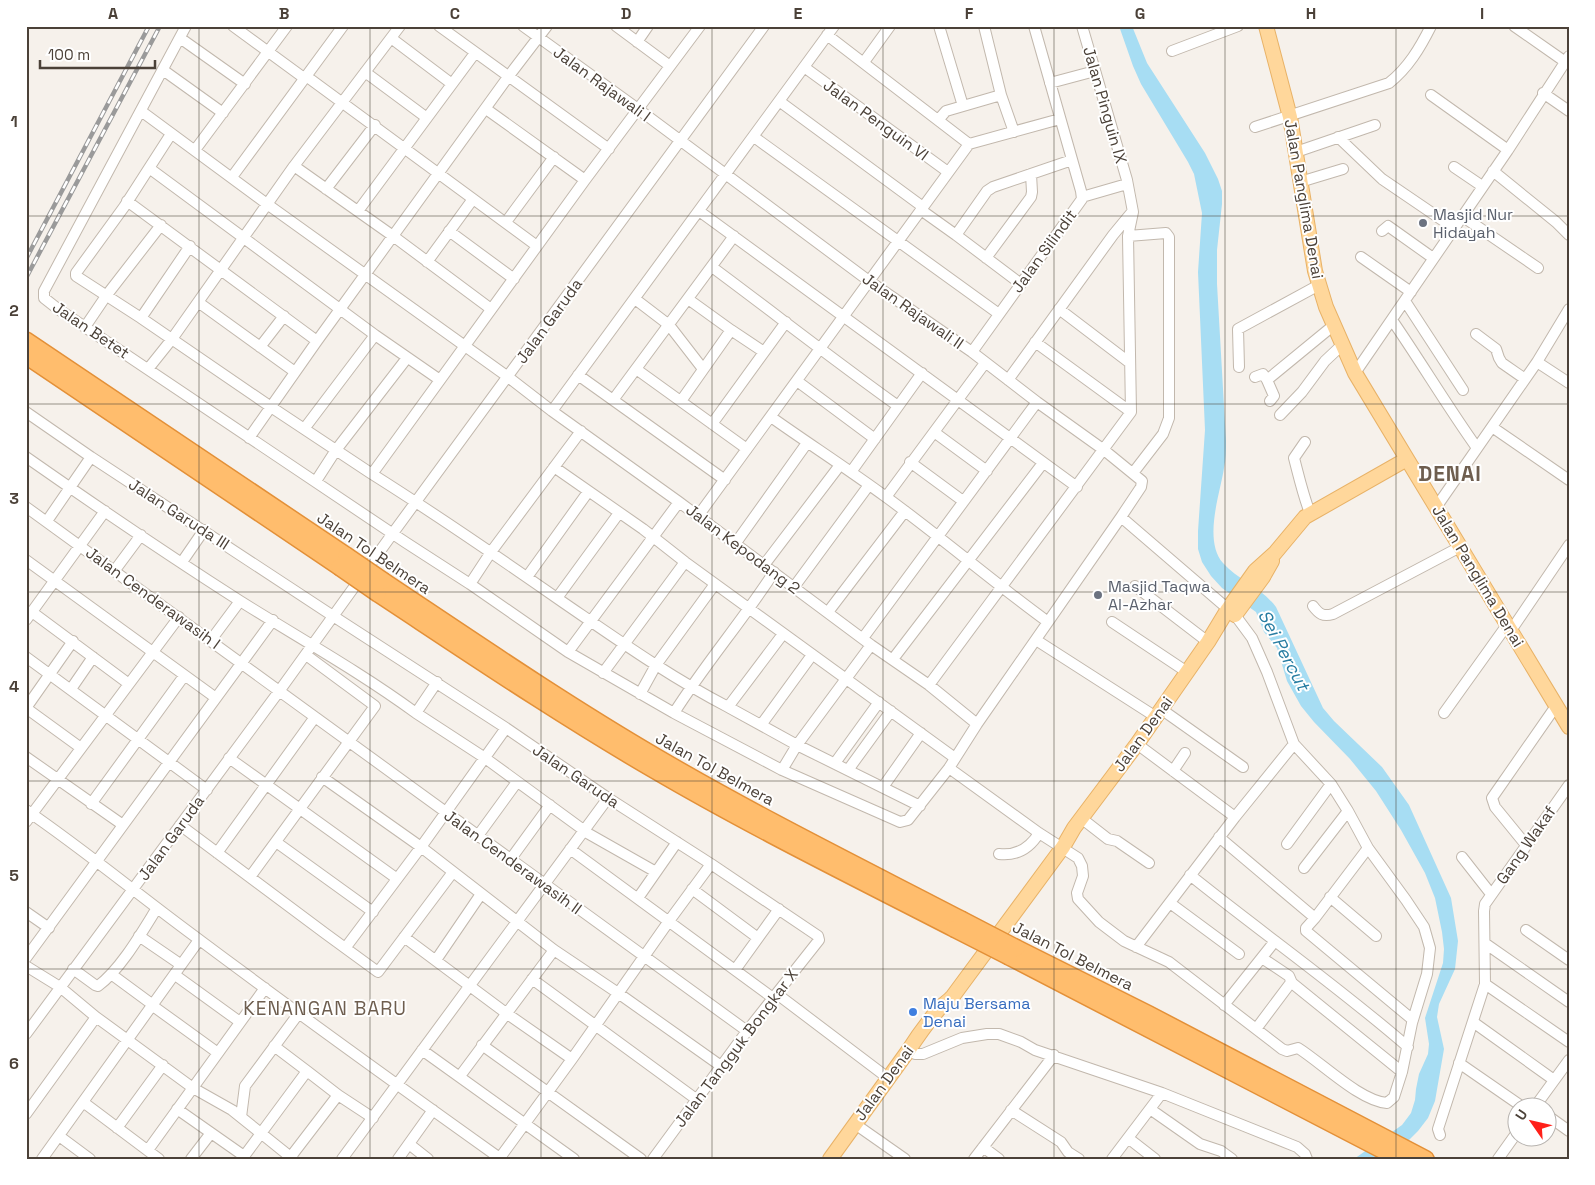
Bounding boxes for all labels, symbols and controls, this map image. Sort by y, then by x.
text: A [108,3,118,24]
text: B [279,3,289,24]
text: C [450,3,460,24]
text: D [621,3,631,24]
text: E [794,3,803,24]
text: F [965,3,974,24]
text: G [1135,3,1145,24]
text: H [1306,3,1316,24]
text: I [1480,3,1484,24]
scale bar [40,38,155,70]
street label: Jalan Rajawali I [549,42,655,126]
street label: Jalan Pinguin IX [1078,44,1132,166]
text: 100 m [48,45,90,64]
street label: Jalan Penguin VI [819,75,933,165]
text: 1 [10,111,18,132]
street label: Jalan Panglima Denai [1280,117,1328,281]
place label: Masjid Nur Hidayah [1433,204,1513,243]
street label: Jalan Silindit [1007,205,1081,297]
marker: Masjid Nur Hidayah [1417,217,1429,229]
street label: Jalan Rajawali II [858,268,968,354]
street label: Jalan Garuda [511,274,587,368]
street label: Jalan Betet [48,297,134,363]
text: 2 [9,300,19,321]
district label: DENAI [1418,460,1482,487]
street label: Jalan Garuda III [125,474,233,554]
text: 3 [9,488,19,509]
street label: Jalan Kepodang 2 [682,499,804,599]
street label: Jalan Panglima Denai [1427,501,1529,651]
street label: Jalan Tol Belmera [313,507,435,599]
street label: Jalan Cenderawasih I [82,542,224,654]
place label: Masjid Taqwa Al-Azhar [1108,576,1210,615]
marker: Masjid Taqwa Al-Azhar [1092,589,1104,601]
water label: Sei Percut [1253,606,1316,696]
text: 4 [9,676,19,697]
street label: Jalan Denai [1109,692,1177,776]
street label: Jalan Tol Belmera [652,728,778,810]
street label: Jalan Garuda [528,739,624,813]
street label: Jalan Garuda [133,791,209,885]
street label: Gang Wakaf [1491,802,1561,888]
street label: Jalan Cenderawasih II [440,805,586,919]
text: 5 [9,865,19,886]
street label: Jalan Tol Belmera [1009,916,1137,996]
street label: Jalan Tangguk Bongkar X [669,964,803,1132]
place label: Maju Bersama Denai [923,993,1030,1032]
district label: KENANGAN BARU [243,996,407,1021]
marker: Maju Bersama Denai [907,1006,919,1018]
street label: Jalan Denai [850,1041,918,1125]
text: 6 [9,1053,19,1074]
north arrow [1508,1098,1558,1148]
text: U [1511,1106,1531,1124]

